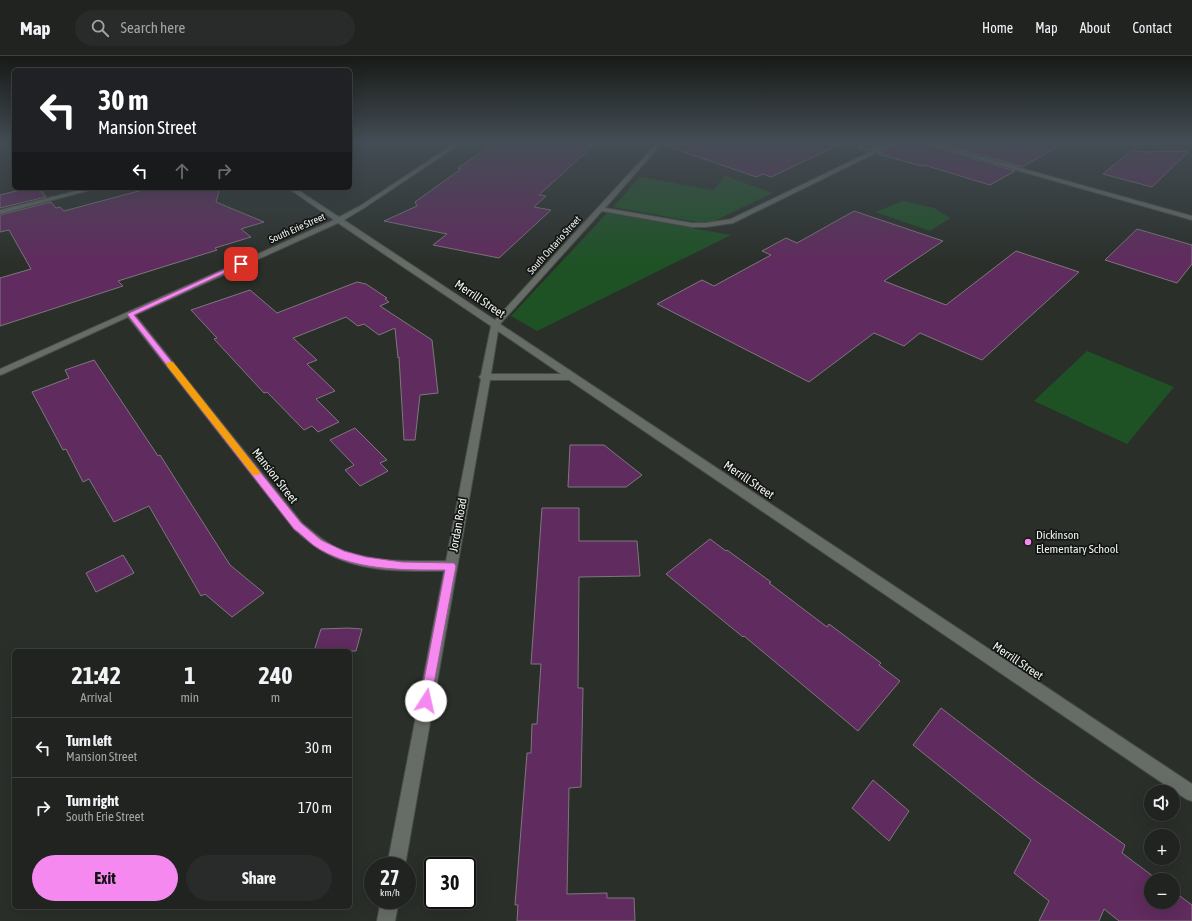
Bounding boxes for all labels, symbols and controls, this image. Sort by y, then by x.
search box [75,10,355,46]
text: Map [20,17,51,39]
icon: search [89,17,111,39]
text: Search here [121,19,185,36]
text: Home [982,20,1013,36]
text: Map [1035,20,1058,36]
text: About [1080,20,1111,36]
text: Contact [1133,20,1172,36]
icon: left [32,84,84,136]
text: 30 m [98,84,148,116]
text: Mansion Street [98,117,197,138]
icon: left [129,160,151,182]
icon: ahead [171,160,193,182]
icon: right [213,160,235,182]
street label: South Erie Street [267,211,327,245]
street label: South Ontario Street [525,214,583,276]
pin [224,247,258,281]
icon: arrive [230,253,252,275]
street label: Merrill Street [452,277,508,321]
street label: Mansion Street [249,446,301,507]
street label: Merrill Street [721,458,777,502]
street label: Jordan Road [446,497,470,553]
place label: Dickinson Elementary School [1036,528,1119,556]
marker: Dickinson Elementary School [1023,537,1033,547]
street label: Merrill Street [990,639,1046,683]
text: 21:42 [72,662,121,689]
text: 1 [184,662,195,689]
text: 240 [259,662,292,689]
position arrow [405,680,447,722]
text: Arrival [80,690,112,705]
text: min [180,690,199,705]
text: m [271,690,280,705]
text: Turn left [66,732,112,749]
icon: left [32,737,54,759]
text: 30 m [305,739,332,756]
text: Mansion Street [66,749,137,764]
map controls [1144,785,1180,909]
button: sound [1144,785,1180,821]
text: Turn right [66,792,119,809]
icon: right [32,797,54,819]
text: 170 m [298,799,332,816]
text: South Erie Street [66,809,144,824]
button: + [1144,829,1180,865]
button: Exit [32,855,178,901]
button: Share [186,855,332,901]
speed limit sign: 30 [424,857,476,909]
text: 27 [381,866,399,889]
button: − [1144,873,1180,909]
text: km/h [380,887,400,898]

